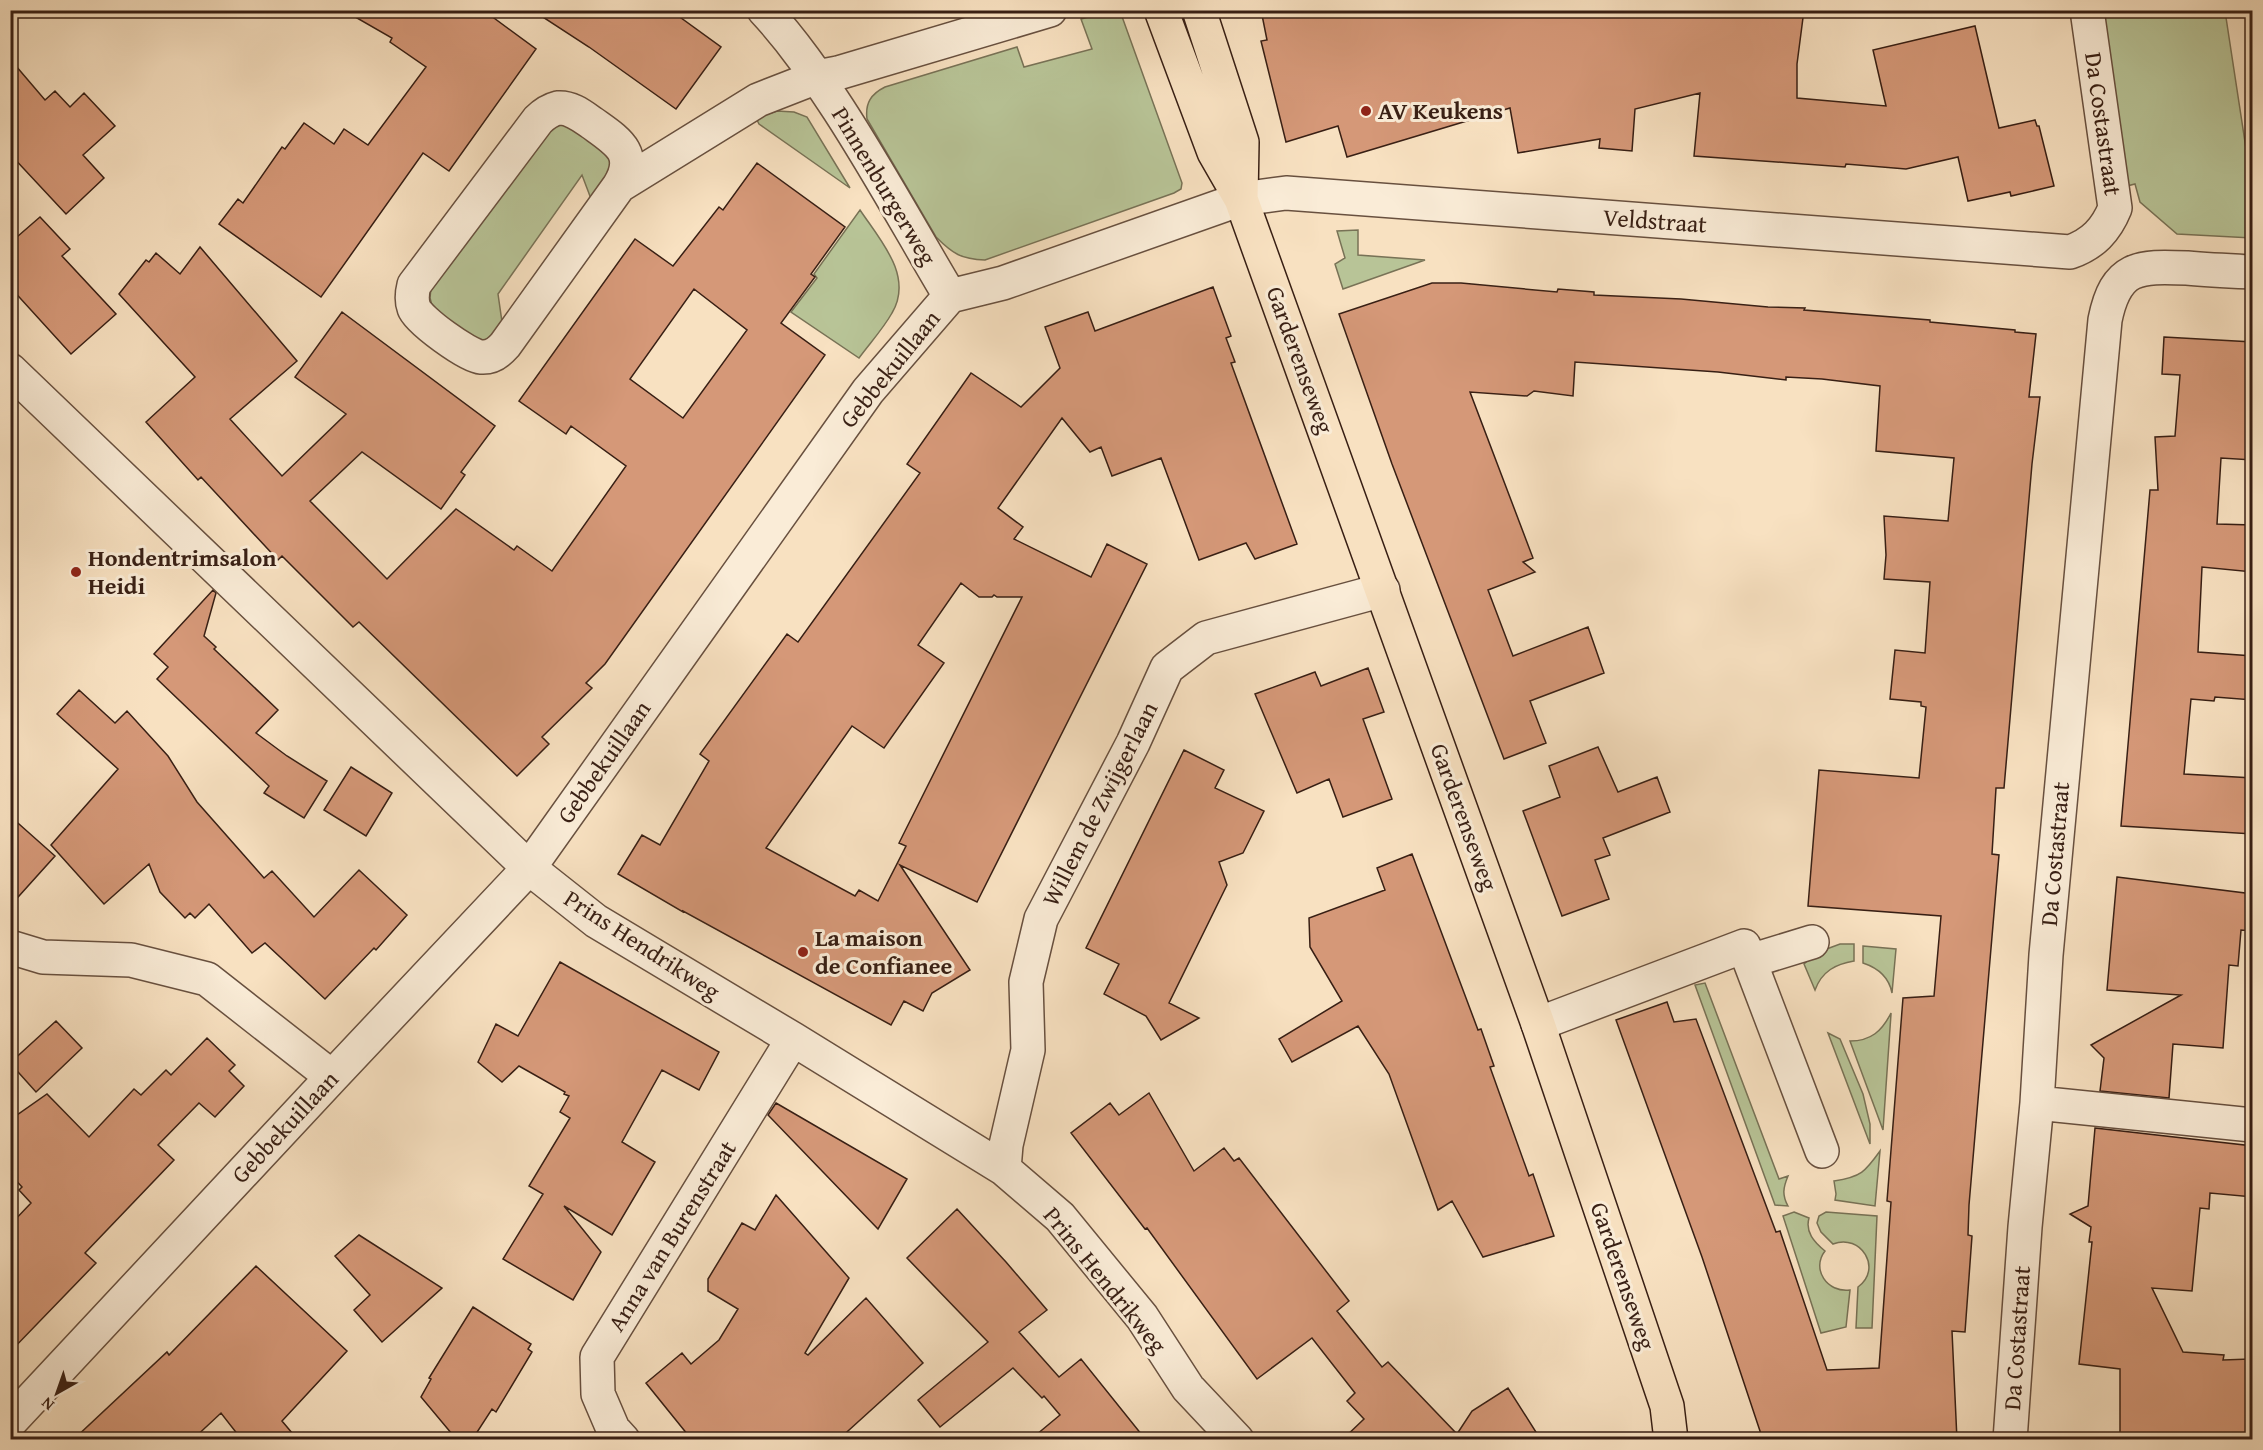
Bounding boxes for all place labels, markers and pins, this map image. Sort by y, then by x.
place label: AV Keukens [1378,93,1503,128]
marker: AV Keukens [1359,104,1373,118]
place label: Hondentrimsalon Heidi [88,540,276,603]
marker: Hondentrimsalon Heidi [69,565,83,579]
place label: La maison de Confianee [815,920,952,983]
marker: La maison de Confianee [796,945,810,959]

